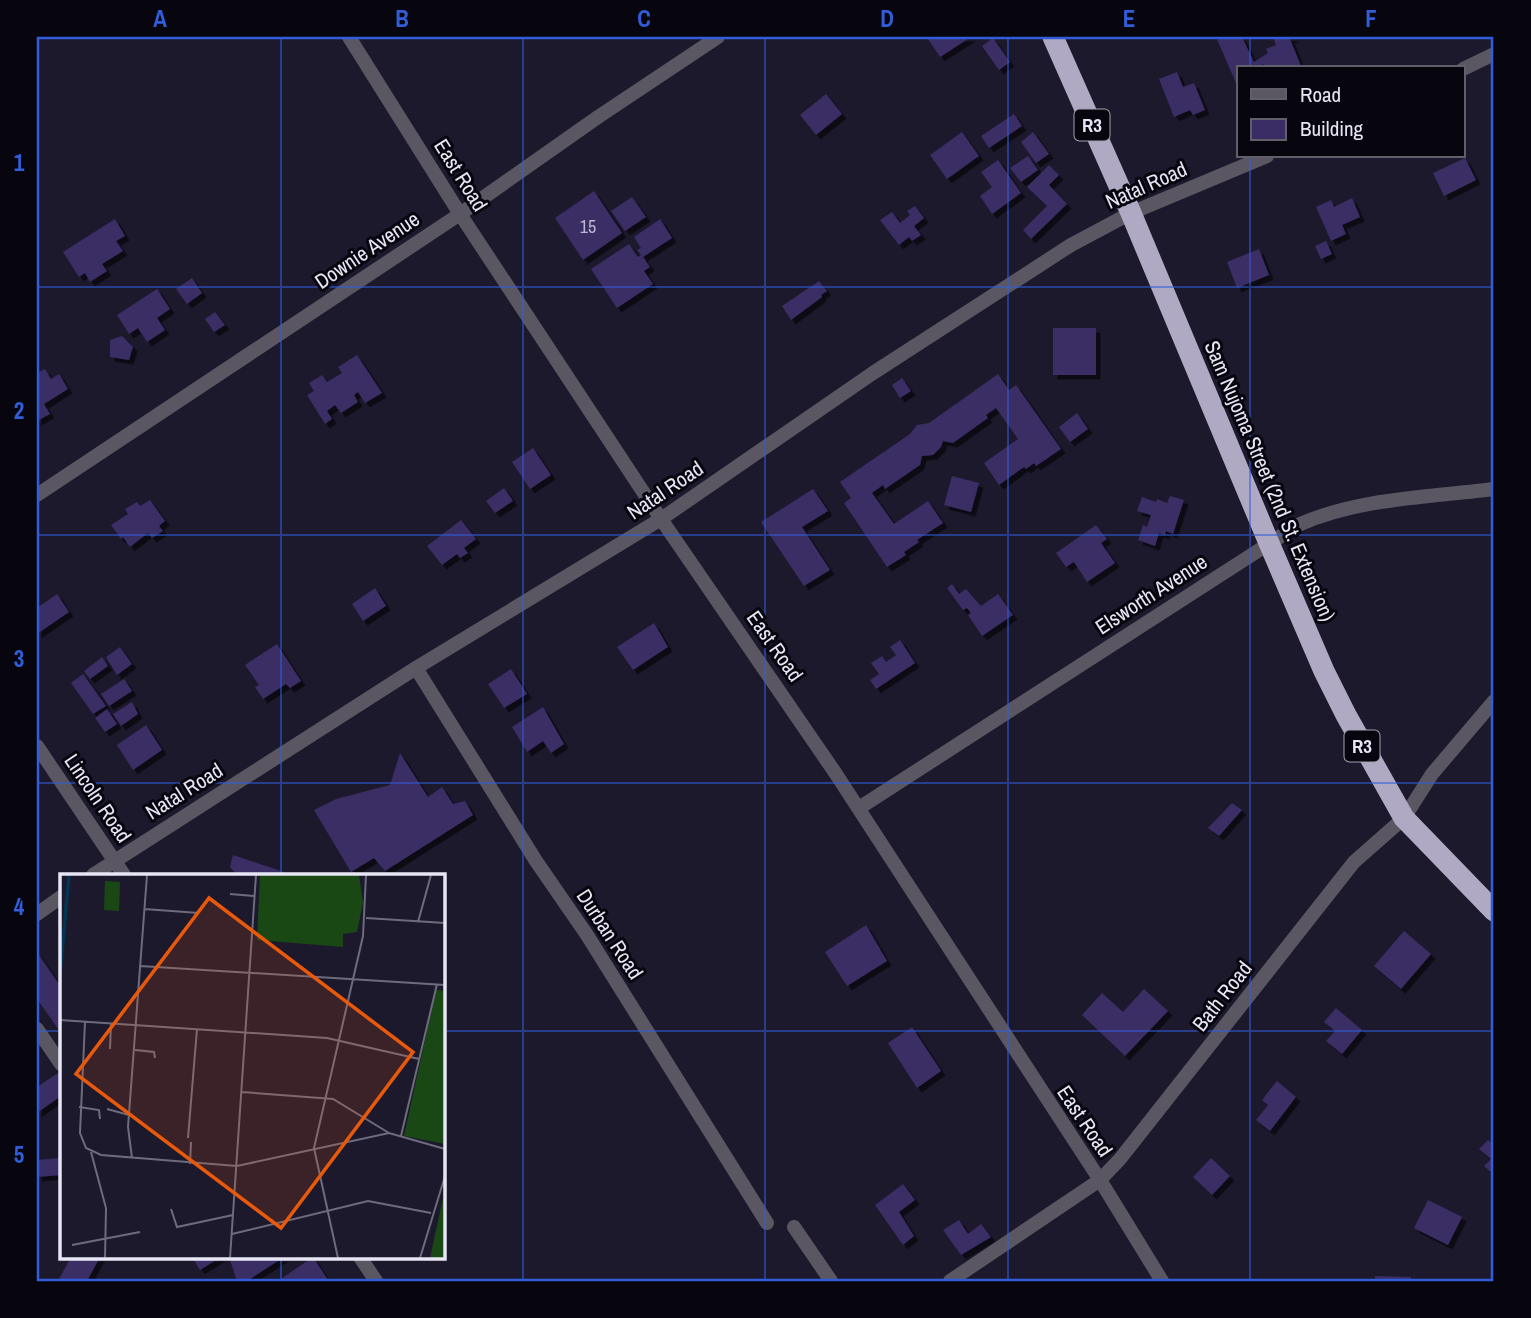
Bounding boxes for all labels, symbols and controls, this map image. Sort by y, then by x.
text: A [153,3,167,34]
text: B [395,3,409,34]
text: C [637,3,651,34]
text: D [880,3,894,34]
text: E [1123,3,1135,34]
text: F [1365,3,1377,34]
legend [1237,66,1464,158]
text: Road [1300,80,1341,109]
road number: R3 [1074,110,1110,140]
text: Building [1300,114,1364,143]
street label: East Road [427,133,495,217]
text: 1 [14,147,25,178]
street label: Natal Road [1101,154,1191,216]
street label: Downie Avenue [309,204,425,296]
house number: 15 [580,214,596,239]
street label: Sam Nujoma Street (2nd St. Extension) [1198,336,1342,626]
text: 2 [14,395,24,426]
street label: Natal Road [621,454,709,526]
street label: Elsworth Avenue [1089,547,1213,641]
street label: East Road [740,605,810,687]
text: 3 [14,643,24,674]
road number: R3 [1344,730,1380,762]
street label: Lincoln Road [58,748,138,848]
street label: Natal Road [140,756,228,826]
inset map [60,874,444,1258]
street label: Durban Road [570,883,650,985]
text: 4 [14,891,25,922]
street label: Bath Road [1186,955,1258,1037]
street label: East Road [1050,1080,1120,1162]
text: 5 [14,1139,24,1170]

